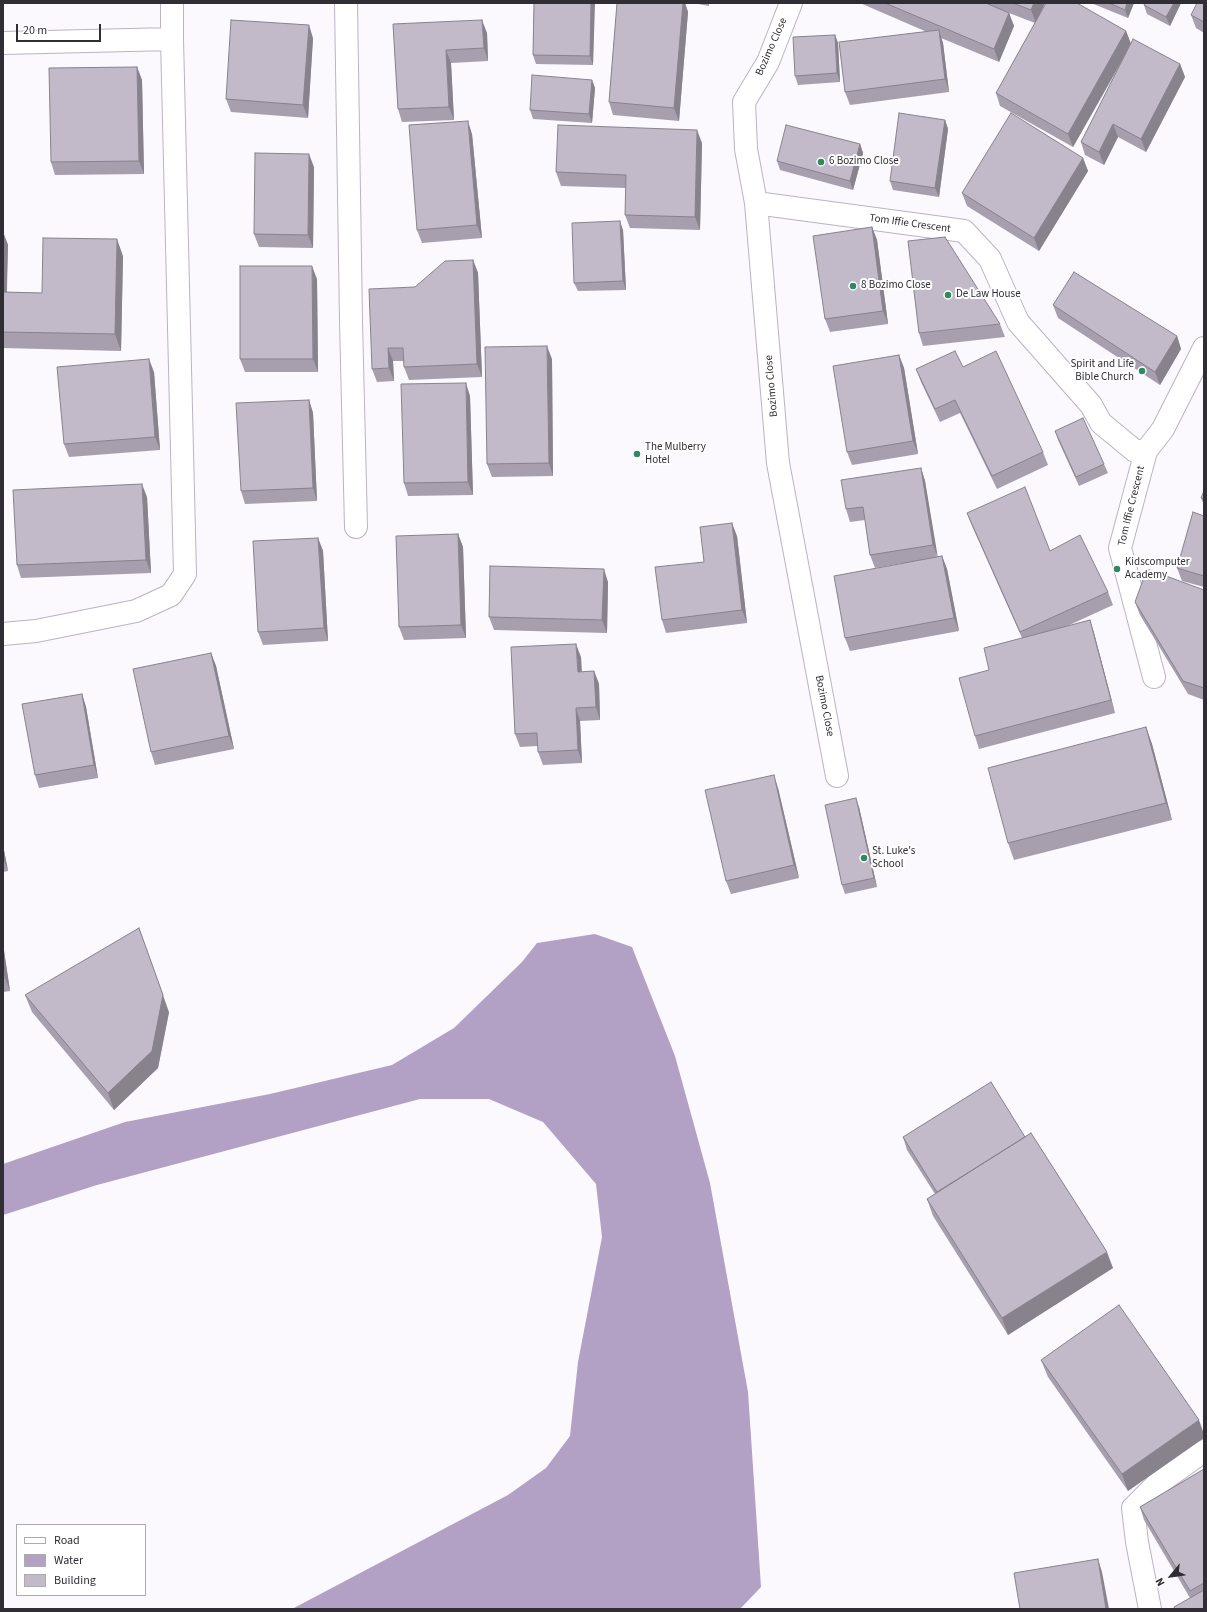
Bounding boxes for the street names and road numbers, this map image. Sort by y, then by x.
street label: Bozimo Close [753,16,791,78]
street label: Tom Iffie Crescent [868,212,952,236]
street label: Bozimo Close [763,354,781,418]
street label: Tom Iffie Crescent [1116,465,1148,547]
street label: Bozimo Close [812,674,836,738]

